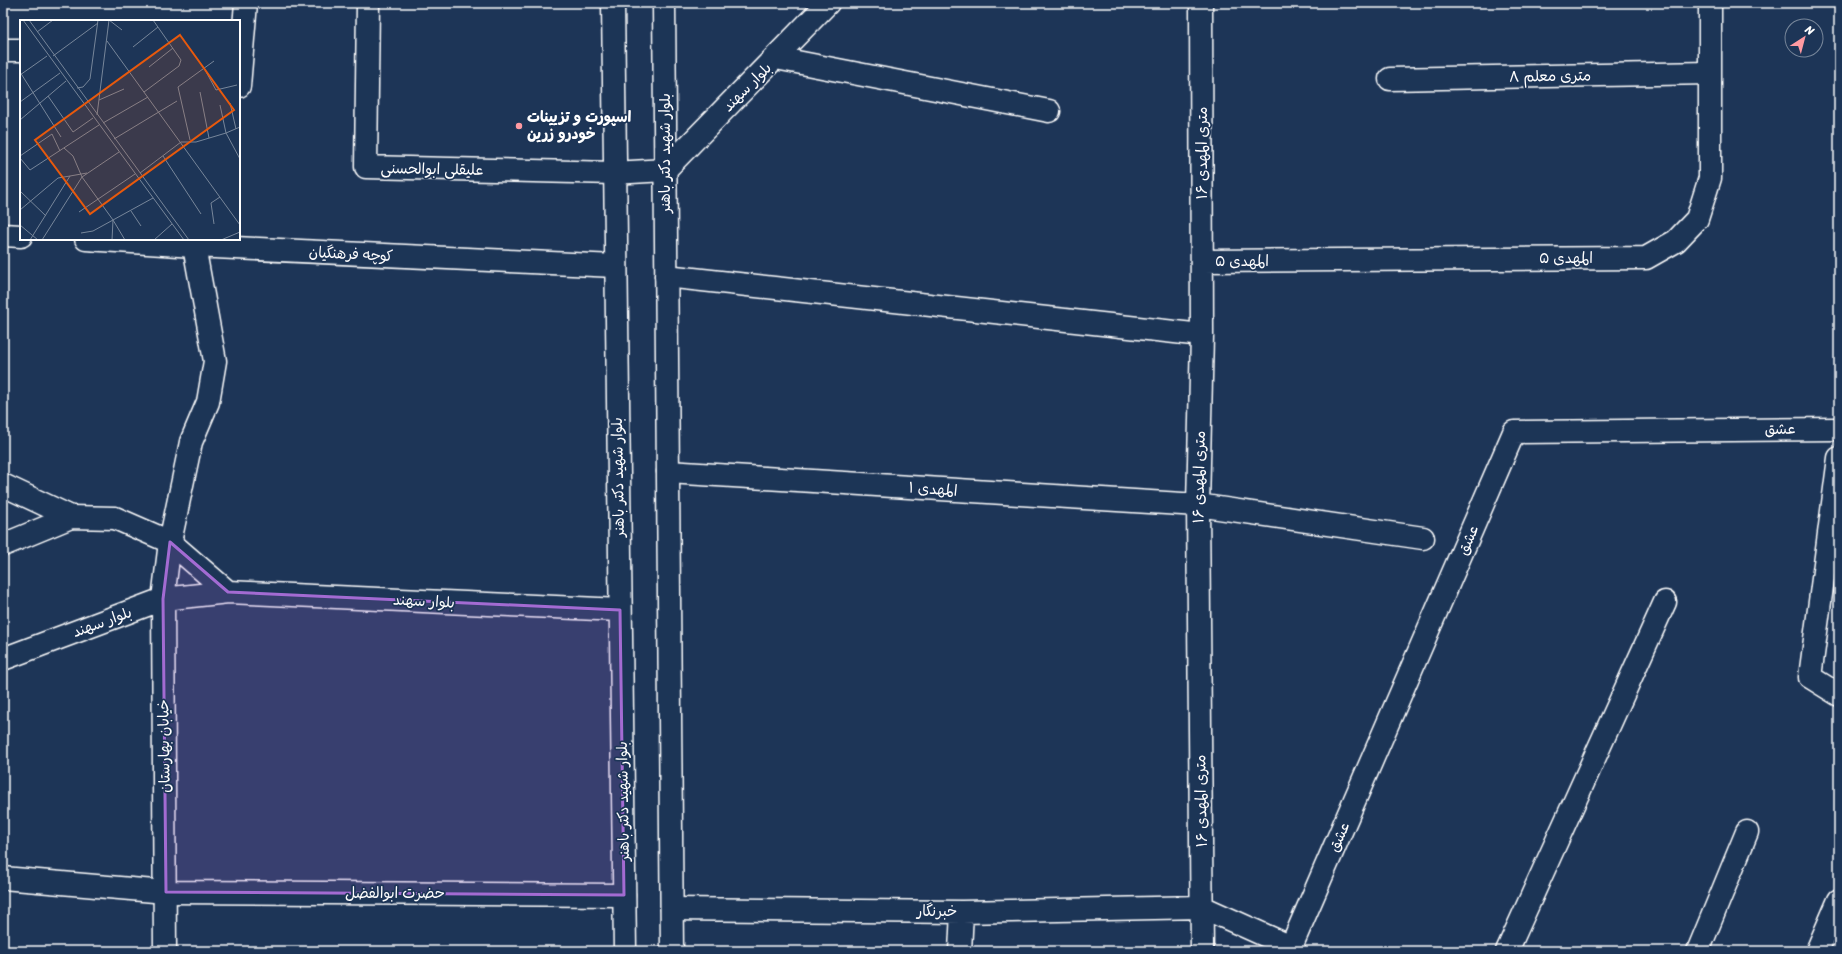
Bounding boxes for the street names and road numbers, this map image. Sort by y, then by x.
street label: بلوار سهند [716,56,778,118]
street label: ۸ متری معلم [1509,62,1591,90]
street label: بلوار شهید دکتر باهنر [652,93,678,215]
street label: ۱۶ متری المهدی [1189,107,1215,199]
street label: علیقلی ابوالحسنی [380,155,484,183]
street label: کوچه فرهنگیان [308,239,394,269]
street label: المهدی ۵ [1539,245,1593,271]
street label: المهدی ۵ [1215,248,1269,274]
street label: عشق [1764,416,1796,442]
street label: بلوار شهید دکتر باهنر [604,417,632,539]
street label: ۱۶ متری المهدی [1185,430,1213,524]
street label: المهدی ۱ [908,474,958,504]
street label: عشق [1450,521,1486,559]
street label: بلوار سهند [392,586,456,616]
street label: بلوار سهند [69,599,135,645]
street label: خیابان بهارستان [150,699,178,793]
street label: بلوار شهید دکتر باهنر [609,741,637,863]
street label: ۱۶ متری المهدی [1187,754,1215,848]
street label: عشق [1321,818,1357,856]
street label: حضرت ابوالفضل [345,880,445,906]
street label: خبرنگار [916,898,957,924]

